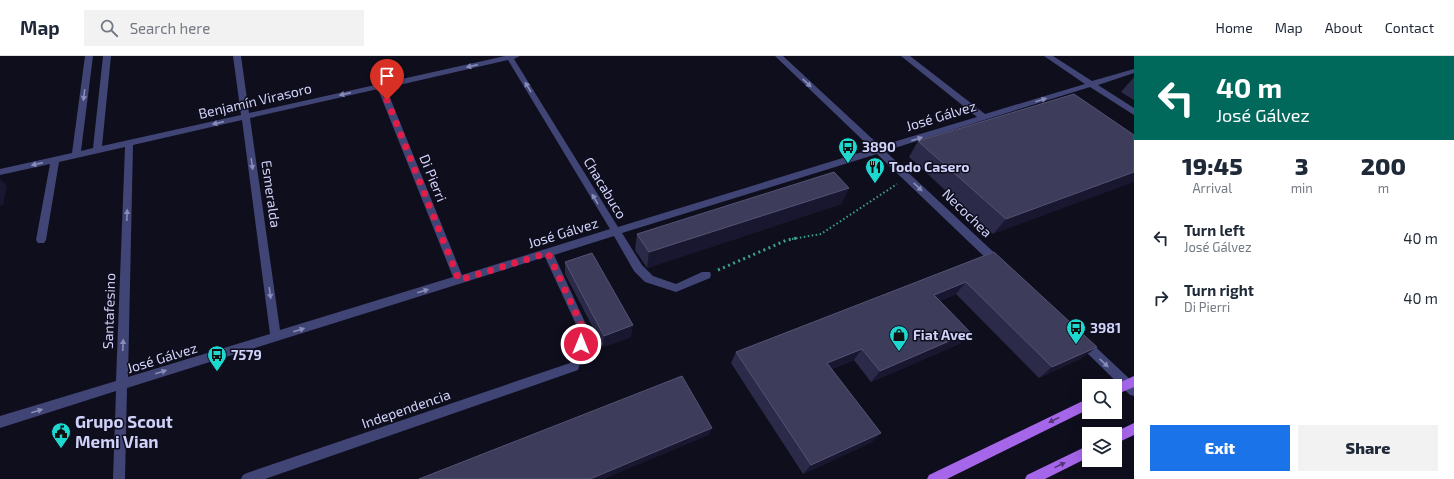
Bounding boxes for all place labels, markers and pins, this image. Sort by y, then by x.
pin [370,59,404,100]
bus stop icon: 3890 [837,136,859,164]
place label: 3890 [862,138,896,155]
restaurant icon: Todo Casero [864,156,886,184]
place label: Todo Casero [889,158,970,175]
bus stop icon: 3981 [1065,317,1087,345]
place label: 3981 [1090,319,1121,336]
shop icon: Fiat Avec [888,324,910,352]
place label: Fiat Avec [913,326,973,343]
bus stop icon: 7579 [206,344,228,372]
place label: 7579 [231,346,262,363]
place label: Grupo Scout Memi Vian [75,411,173,451]
public building icon: Grupo Scout Memi Vian [50,421,72,449]

